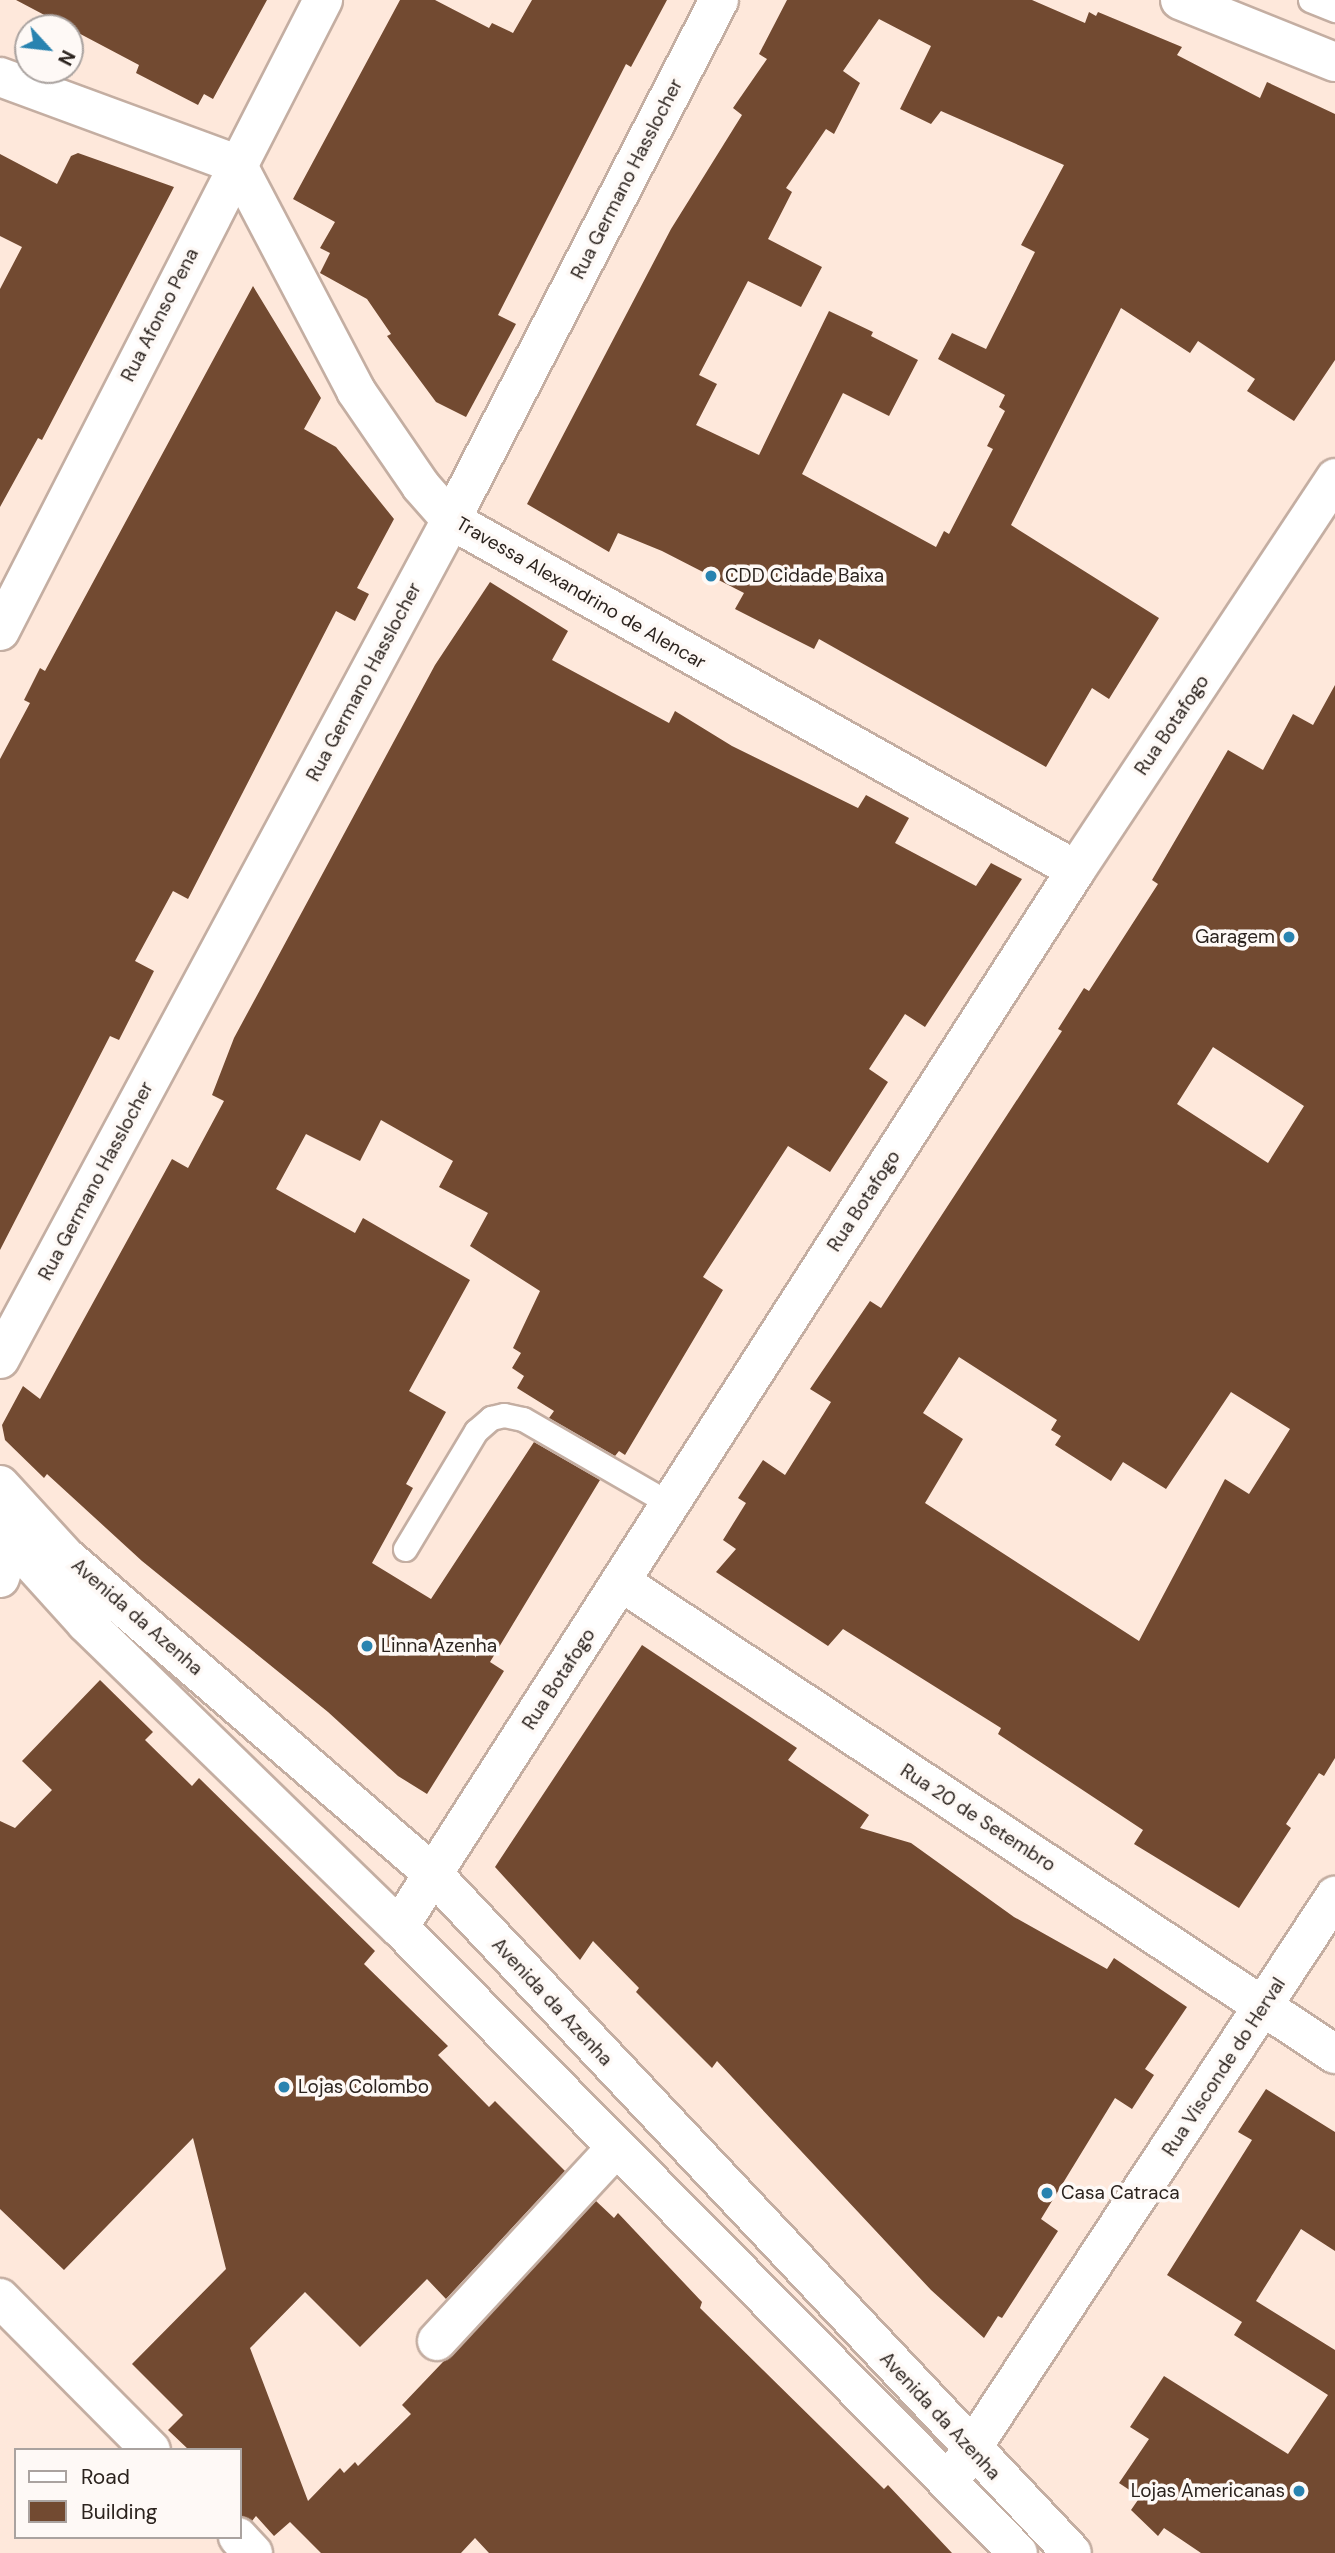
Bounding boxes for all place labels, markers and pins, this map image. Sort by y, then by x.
place label: CDD Cidade Baixa [725,565,884,587]
marker: CDD Cidade Baixa [703,568,719,584]
place label: Garagem [1195,926,1275,948]
marker: Garagem [1281,929,1297,945]
place label: Linna Azenha [381,1635,497,1657]
marker: Linna Azenha [359,1638,375,1654]
place label: Lojas Colombo [298,2076,429,2098]
marker: Lojas Colombo [276,2079,292,2095]
place label: Casa Catraca [1061,2182,1180,2204]
marker: Casa Catraca [1039,2185,1055,2201]
place label: Lojas Americanas [1131,2480,1285,2502]
marker: Lojas Americanas [1291,2483,1307,2499]

